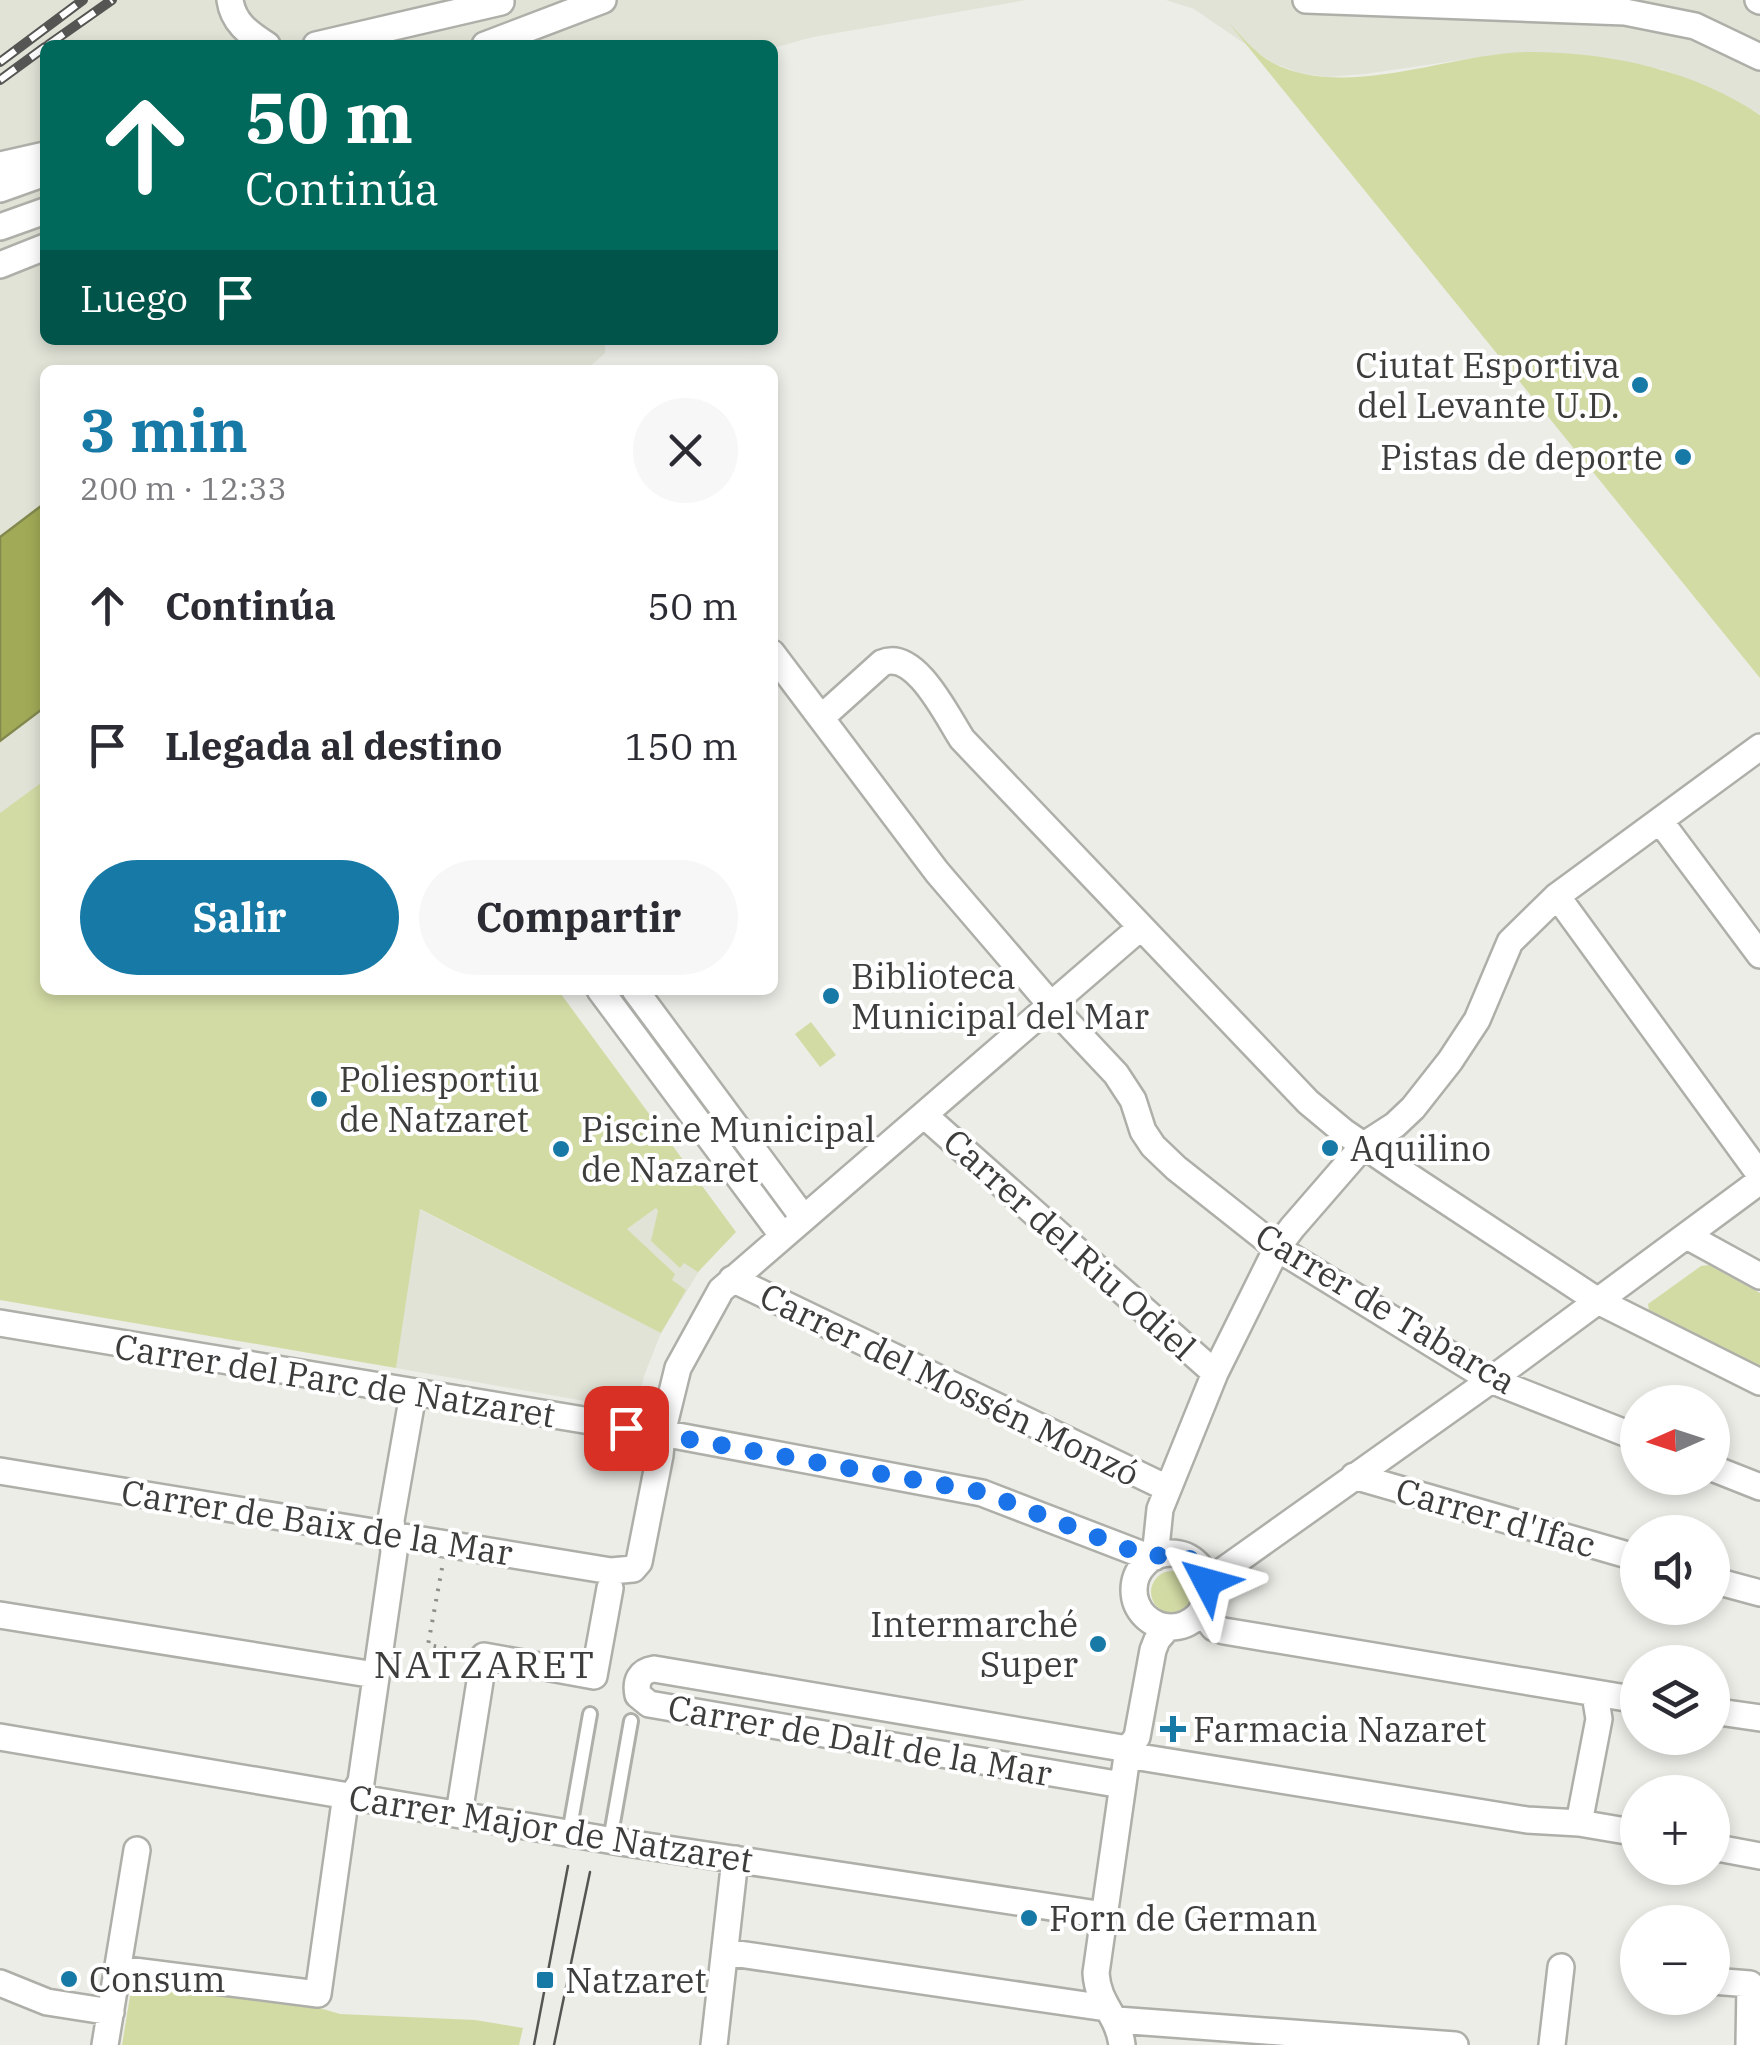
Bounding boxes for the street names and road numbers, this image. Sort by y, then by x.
street label: Carrer del Riu Odiel [934,1118,1206,1370]
street label: Carrer de Tabarca [1247,1212,1525,1404]
street label: Carrer del Mossén Monzó [753,1272,1147,1496]
street label: Carrer del Parc de Natzaret [111,1322,559,1438]
street label: Carrer d'Ifac [1391,1467,1601,1567]
street label: Carrer de Baix de la Mar [118,1468,516,1576]
street label: Carrer de Dalt de la Mar [665,1684,1056,1796]
street label: Carrer Major de Natzaret [346,1773,756,1883]

